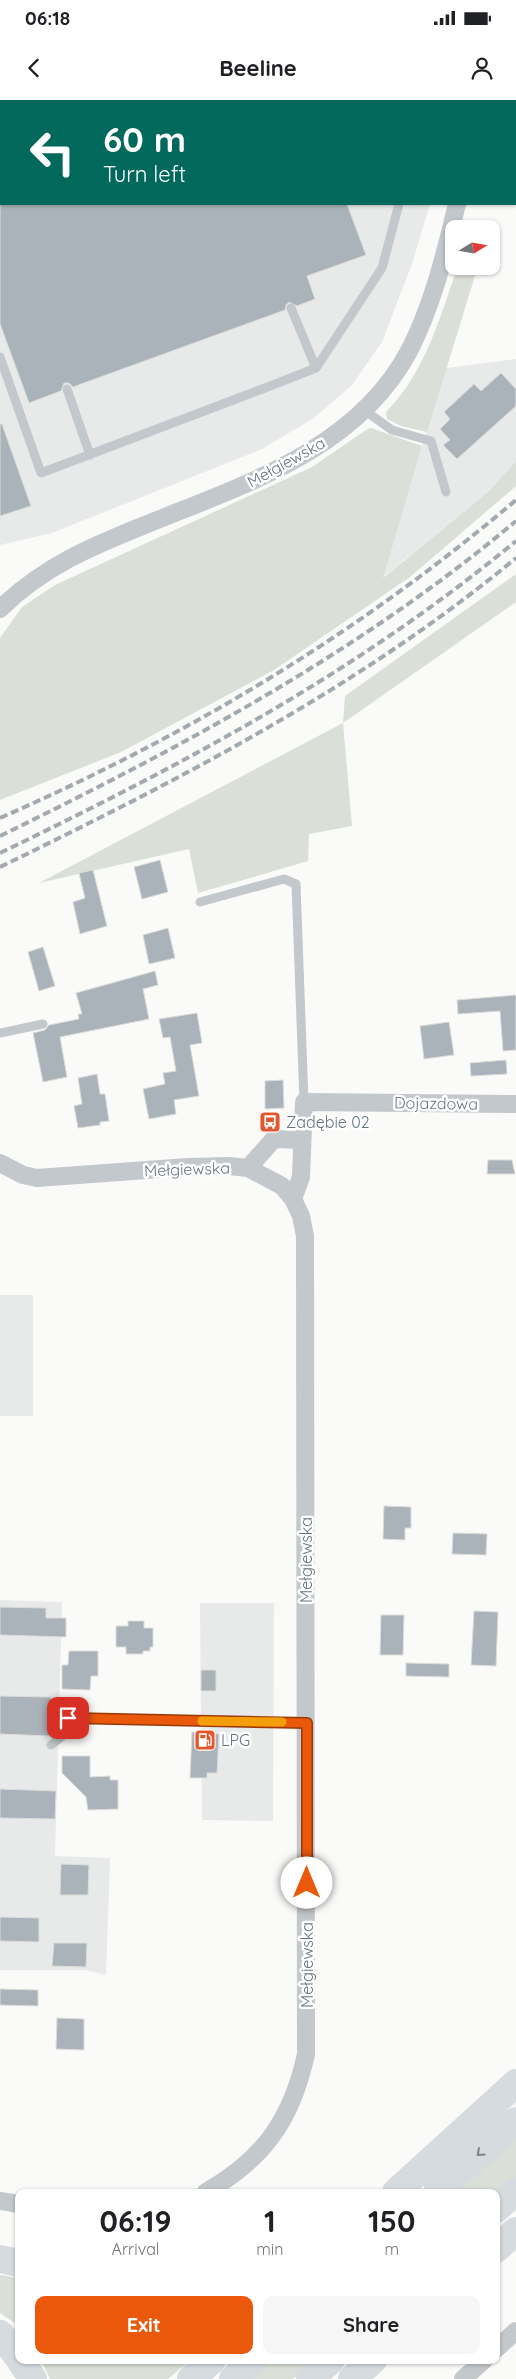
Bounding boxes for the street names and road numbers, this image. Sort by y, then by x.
street label: Mełgiewska [244,432,328,492]
street label: Dojazdowa [394,1092,478,1114]
street label: Mełgiewska [144,1158,230,1180]
street label: Mełgiewska [296,1517,316,1603]
street label: Mełgiewska [297,1922,317,2008]

